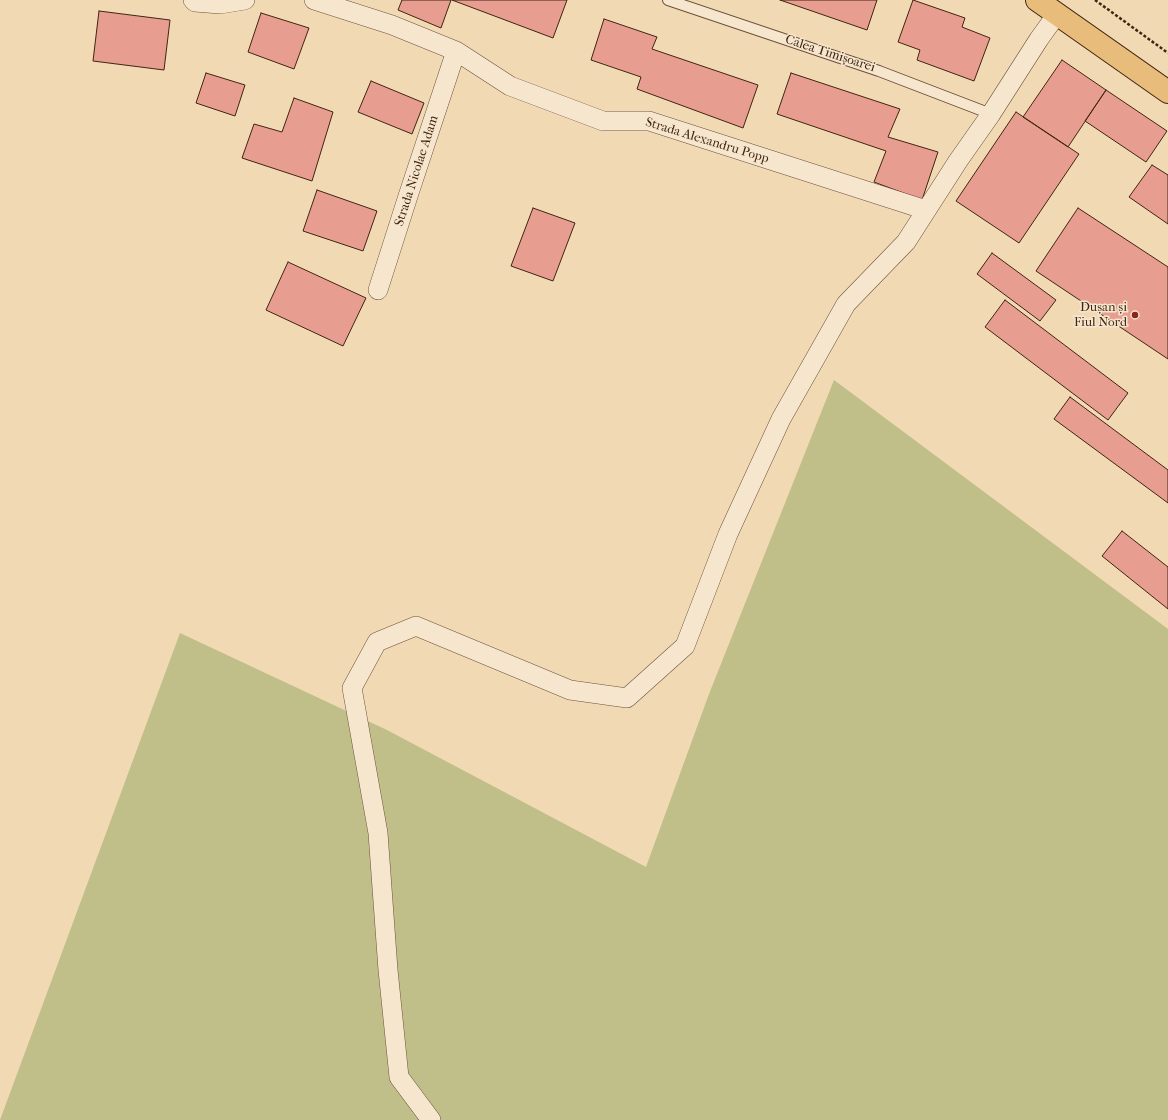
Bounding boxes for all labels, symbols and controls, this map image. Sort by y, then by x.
street label: Calea Timișoarei [783,32,877,76]
street label: Strada Nicolae Adam [392,114,442,228]
street label: Strada Alexandru Popp [643,115,771,167]
place label: Dușan și Fiul Nord [1074,300,1127,331]
marker: Dușan și Fiul Nord [1130,310,1140,320]

